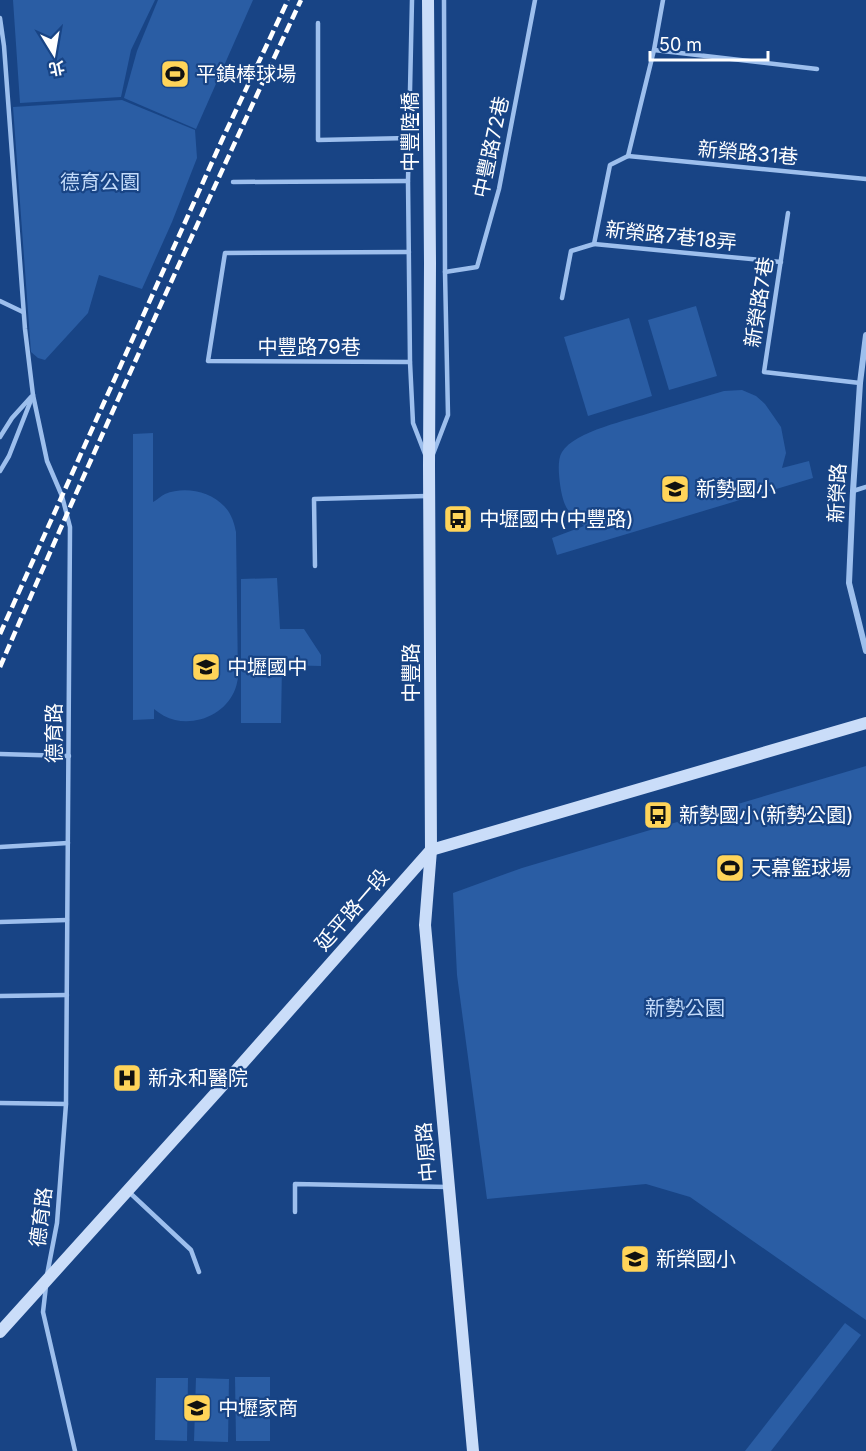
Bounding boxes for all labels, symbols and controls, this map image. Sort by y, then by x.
north arrow [24,24,84,84]
scale bar [650,24,768,62]
text: 50 m [659,34,702,55]
text: 北 [47,57,67,80]
sports icon: 平鎮棒球場 [159,58,191,90]
place label: 平鎮棒球場 [196,62,296,86]
street label: 中豐陸橋 [398,92,422,172]
street label: 中豐路72巷 [469,94,513,200]
street label: 新榮路31巷 [697,137,799,169]
park label: 德育公園 [60,170,140,194]
street label: 新榮路7巷18弄 [604,217,738,255]
street label: 新榮路7巷 [740,255,778,349]
street label: 中豐路79巷 [257,335,361,359]
street label: 新榮路 [823,462,851,524]
school or university icon: 新勢國小 [659,473,691,505]
place label: 新勢國小 [696,477,776,501]
bus stop icon: 中壢國中(中豐路) [442,503,474,535]
place label: 中壢國中(中豐路) [479,507,634,531]
street label: 中豐路 [399,643,423,703]
school or university icon: 中壢國中 [190,651,222,683]
place label: 中壢國中 [227,655,307,679]
street label: 德育路 [42,703,66,763]
bus stop icon: 新勢國小(新勢公園) [642,799,674,831]
place label: 新勢國小(新勢公園) [679,803,854,827]
sports icon: 天幕籃球場 [714,852,746,884]
place label: 天幕籃球場 [751,856,851,880]
street label: 延平路一段 [310,864,394,956]
park label: 新勢公園 [645,996,725,1020]
hospital icon: 新永和醫院 [111,1062,143,1094]
place label: 新永和醫院 [148,1066,248,1090]
street label: 中原路 [411,1121,441,1183]
street label: 德育路 [25,1186,57,1248]
school or university icon: 新榮國小 [619,1243,651,1275]
place label: 新榮國小 [656,1247,736,1271]
school or university icon: 中壢家商 [181,1392,213,1424]
place label: 中壢家商 [218,1396,298,1420]

